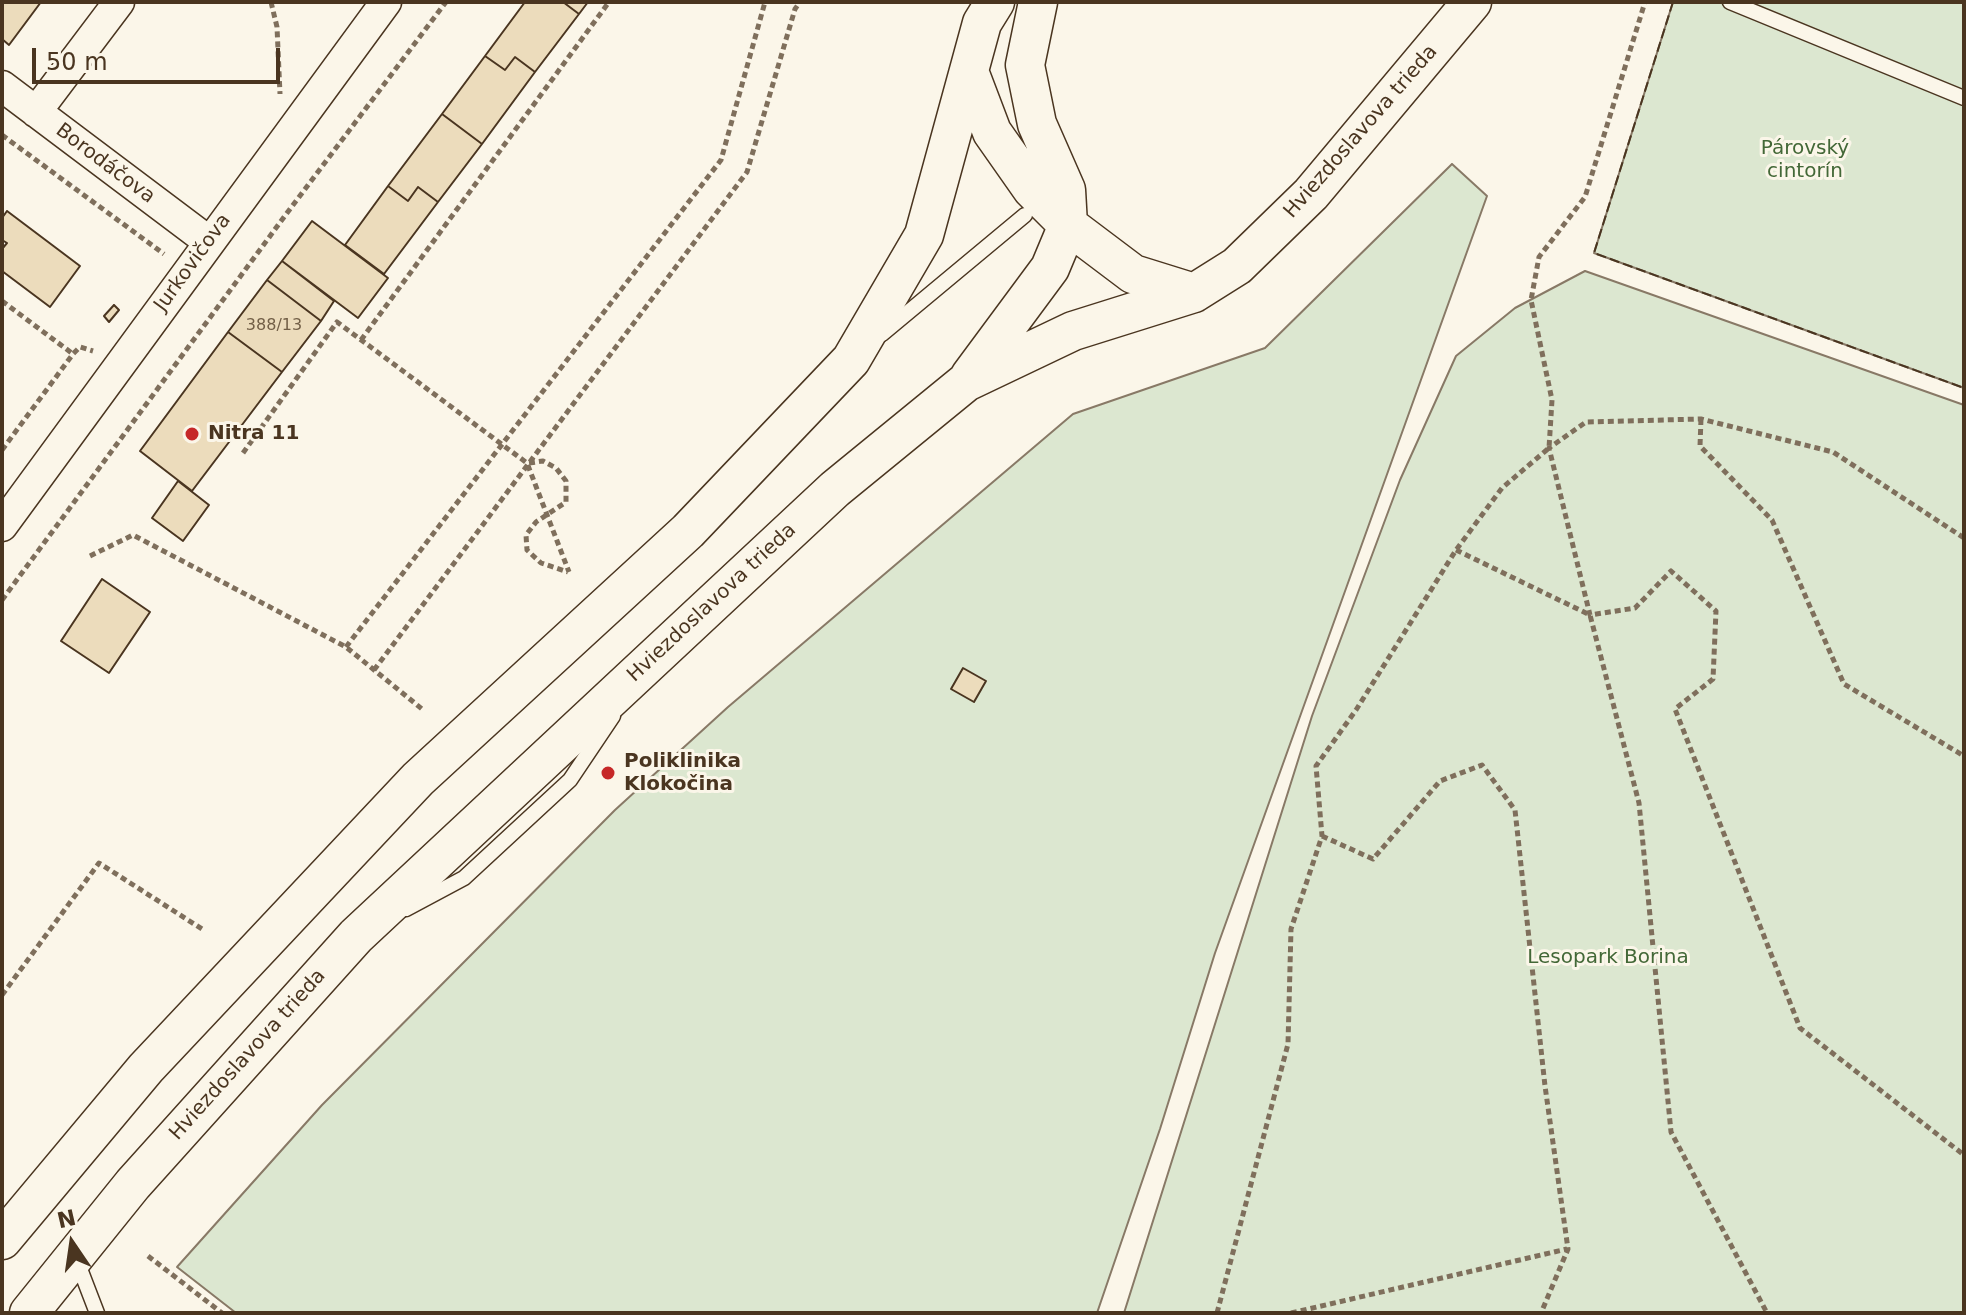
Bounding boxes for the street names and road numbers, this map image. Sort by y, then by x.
street label: Hviezdoslavova trieda [1279,40,1443,224]
street label: Borodáčova [51,119,159,209]
street label: Jurkovičova [150,210,236,316]
street label: Hviezdoslavova trieda [623,519,801,687]
street label: Hviezdoslavova trieda [165,965,331,1145]

